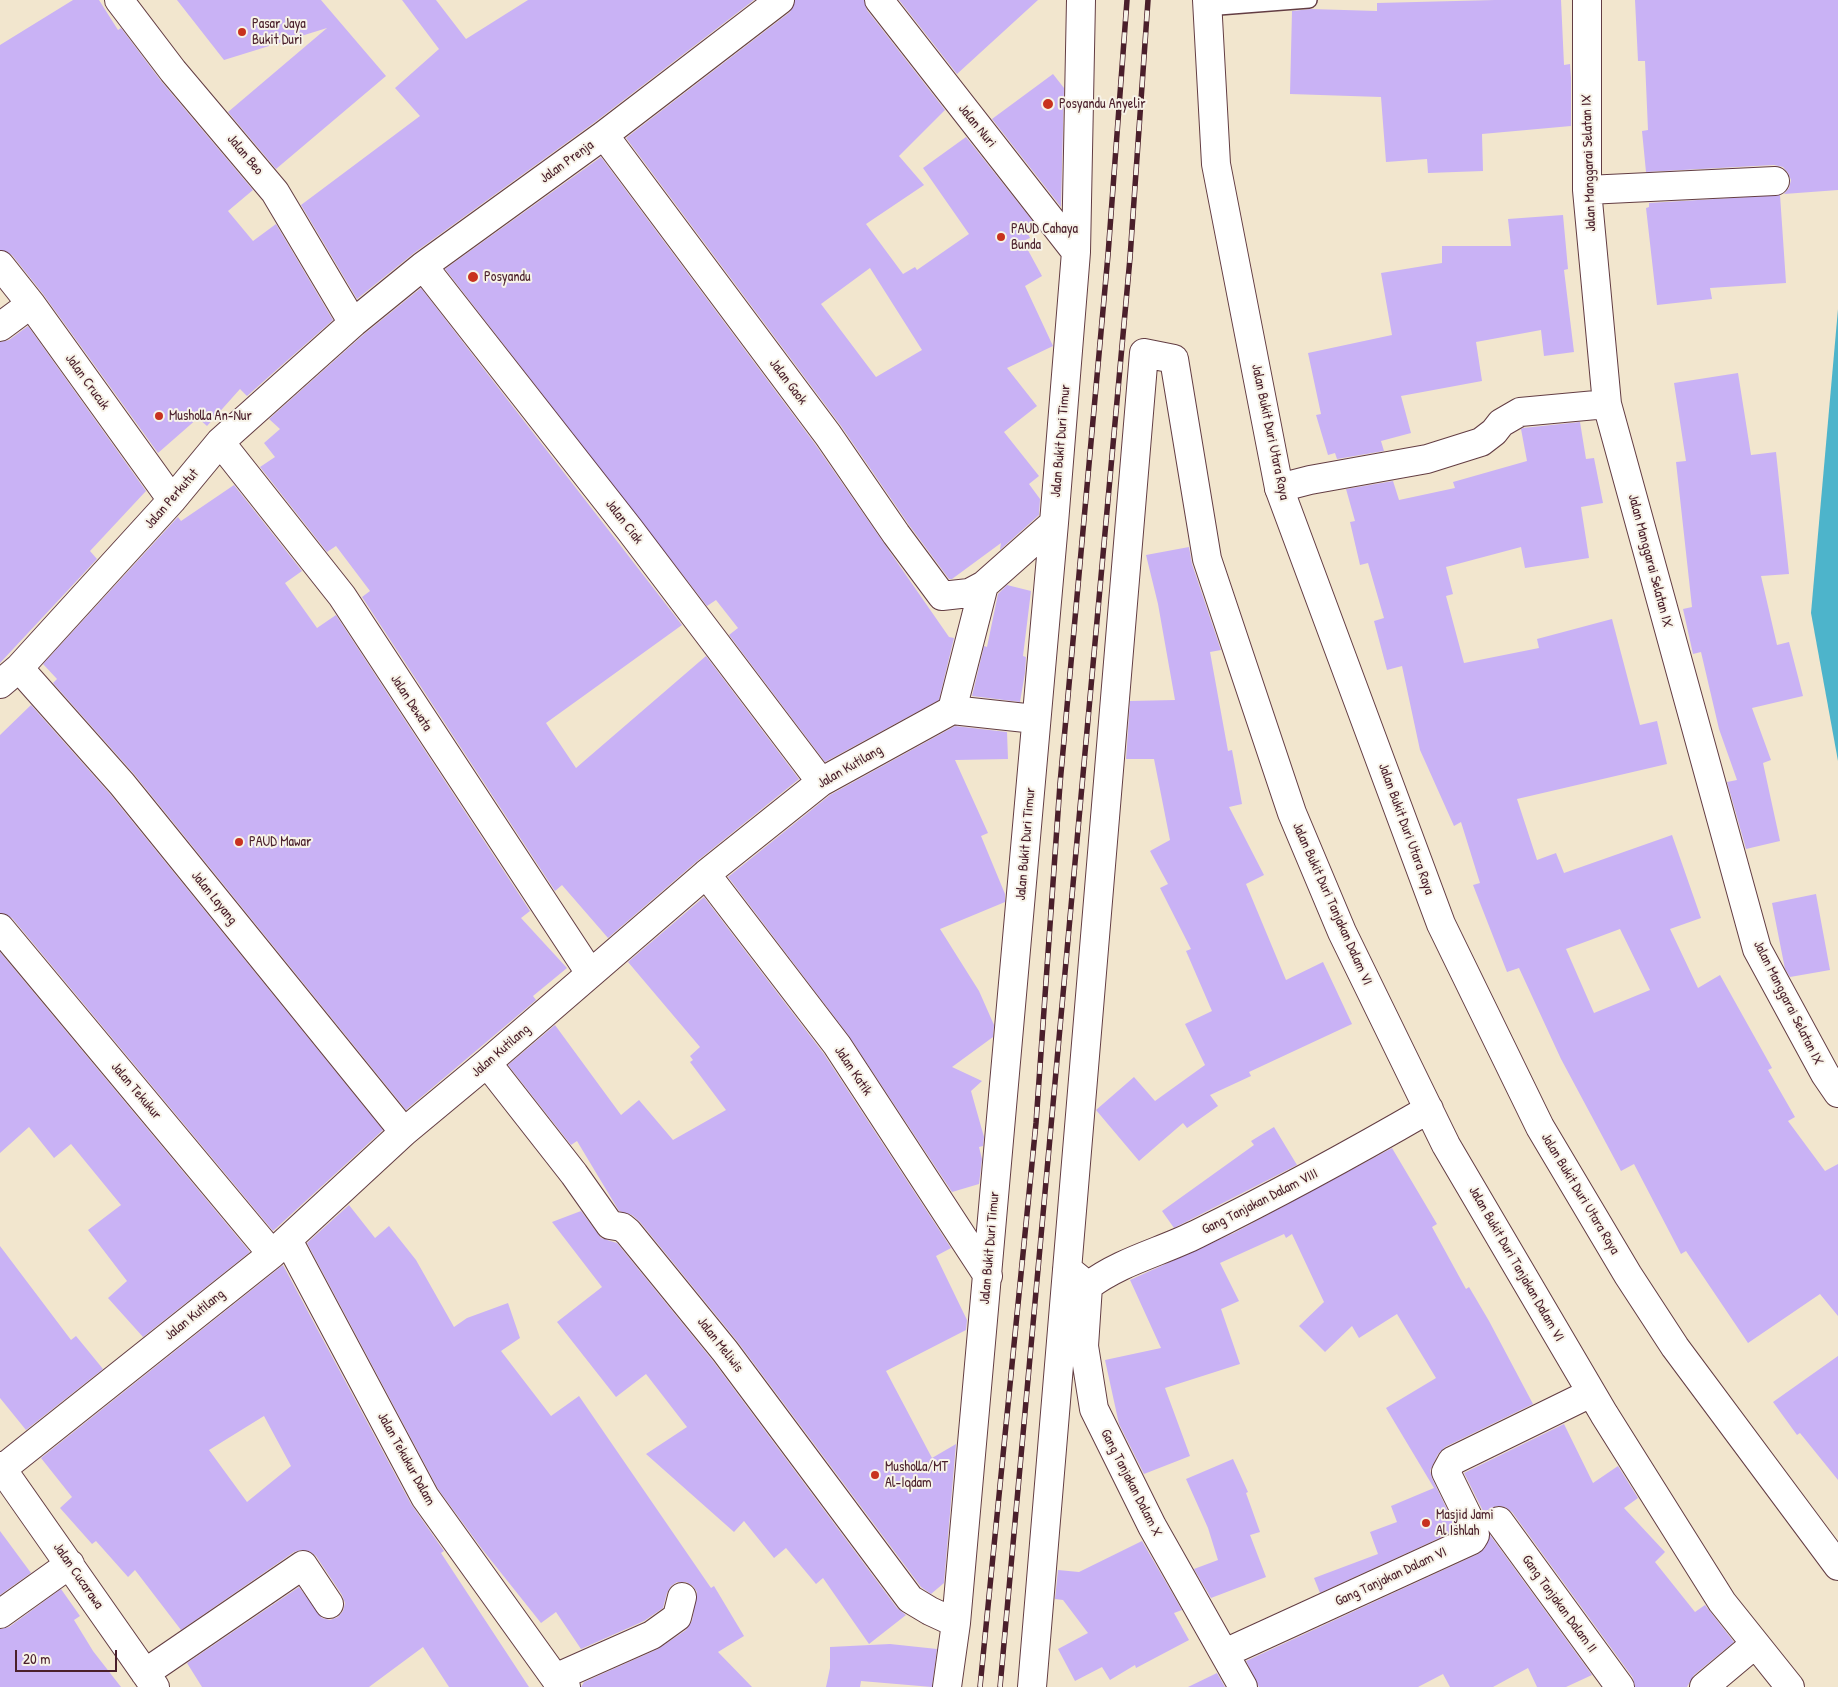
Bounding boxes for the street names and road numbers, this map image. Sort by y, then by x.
street label: Jalan Manggarai Selatan IX [1578,94,1600,232]
street label: Jalan Nuri [954,101,1000,151]
street label: Jalan Beo [223,131,267,179]
street label: Jalan Prenja [537,137,597,187]
street label: Jalan Crucuk [61,351,113,413]
street label: Jalan Gaok [765,356,811,408]
street label: Jalan Bukit Duri Utara Raya [1247,363,1293,501]
street label: Jalan Bukit Duri Timur [1048,384,1074,498]
street label: Jalan Perkutut [141,466,203,532]
street label: Jalan Manggarai Selatan IX [1624,492,1676,630]
street label: Jalan Ciak [602,497,646,547]
street label: Jalan Dewata [387,672,435,734]
street label: Jalan Kutilang [815,742,885,792]
street label: Jalan Bukit Duri Utara Raya [1374,761,1438,897]
street label: Jalan Bukit Duri Timur [1013,787,1039,901]
street label: Jalan Bukit Duri Tanjakan Dalam VI [1288,820,1376,988]
street label: Jalan Layang [187,868,241,928]
street label: Jalan Manggarai Selatan IX [1749,938,1827,1068]
street label: Jalan Kutilang [468,1021,534,1081]
street label: Jalan Katik [830,1043,876,1099]
street label: Jalan Tekukur [107,1059,165,1123]
street label: Jalan Bukit Duri Utara Raya [1537,1130,1623,1258]
street label: Gang Tanjakan Dalam VIII [1199,1166,1321,1238]
street label: Jalan Bukit Duri Tanjakan Dalam VI [1465,1183,1567,1345]
street label: Jalan Bukit Duri Timur [977,1191,1003,1305]
street label: Jalan Kutilang [162,1286,228,1344]
street label: Jalan Meliwis [693,1314,747,1376]
street label: Jalan Tekukur Dalam [373,1410,439,1508]
street label: Gang Tanjakan Dalam X [1097,1426,1165,1540]
street label: Jalan Cucarawa [49,1540,107,1612]
street label: Gang Tanjakan Dalam VI [1333,1544,1449,1610]
street label: Gang Tanjakan Dalam II [1518,1552,1600,1656]

